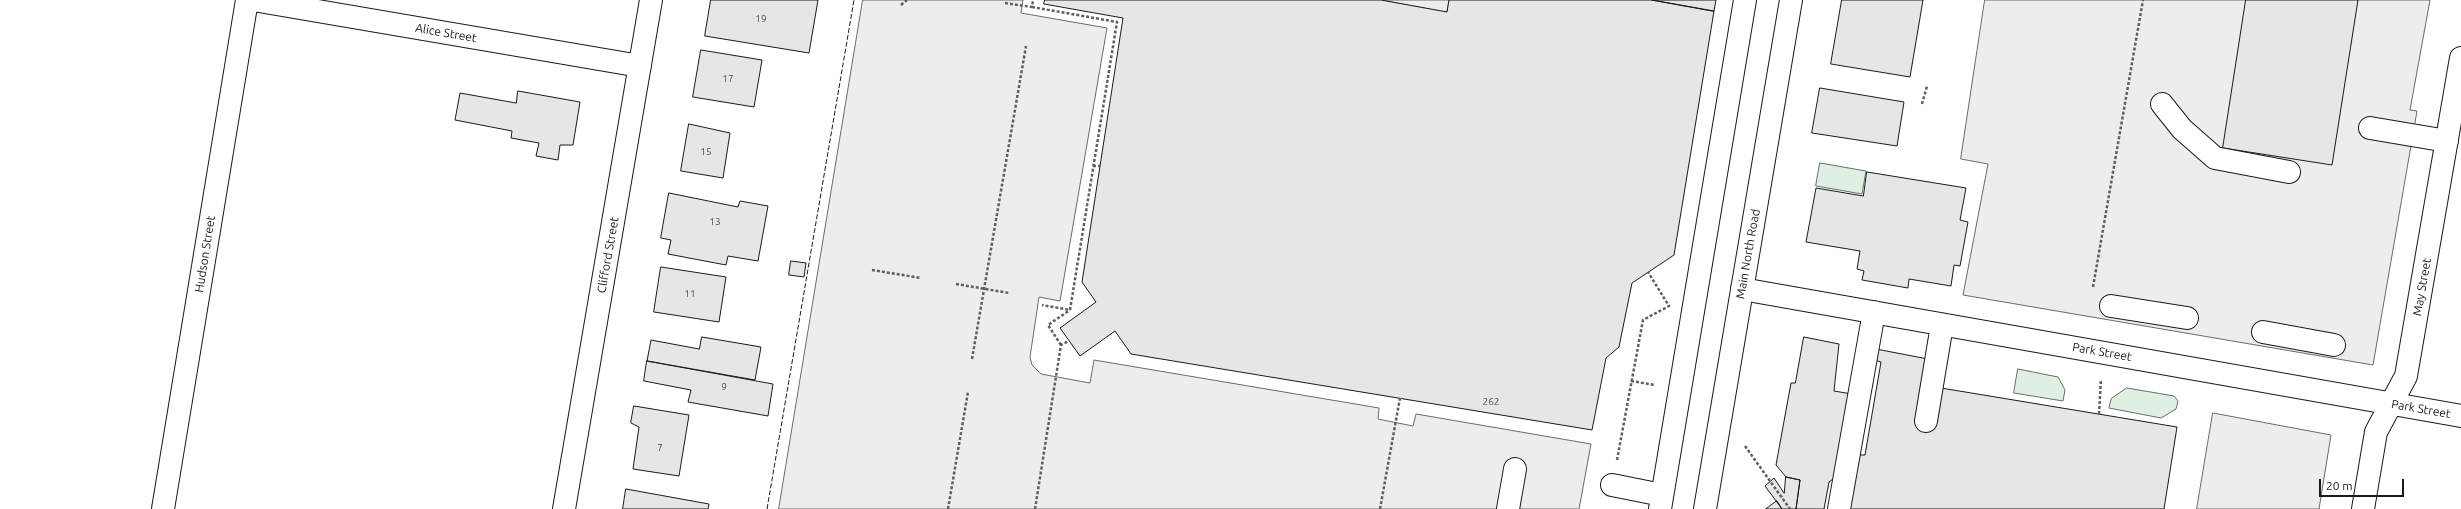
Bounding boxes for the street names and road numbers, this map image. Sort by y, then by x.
street label: Alice Street [414,21,478,45]
street label: Main North Road [1733,208,1763,300]
street label: Hudson Street [192,215,218,293]
street label: Clifford Street [594,216,622,294]
street label: May Street [2410,257,2434,317]
street label: Park Street [2071,340,2133,364]
street label: Park Street [2390,397,2452,421]

